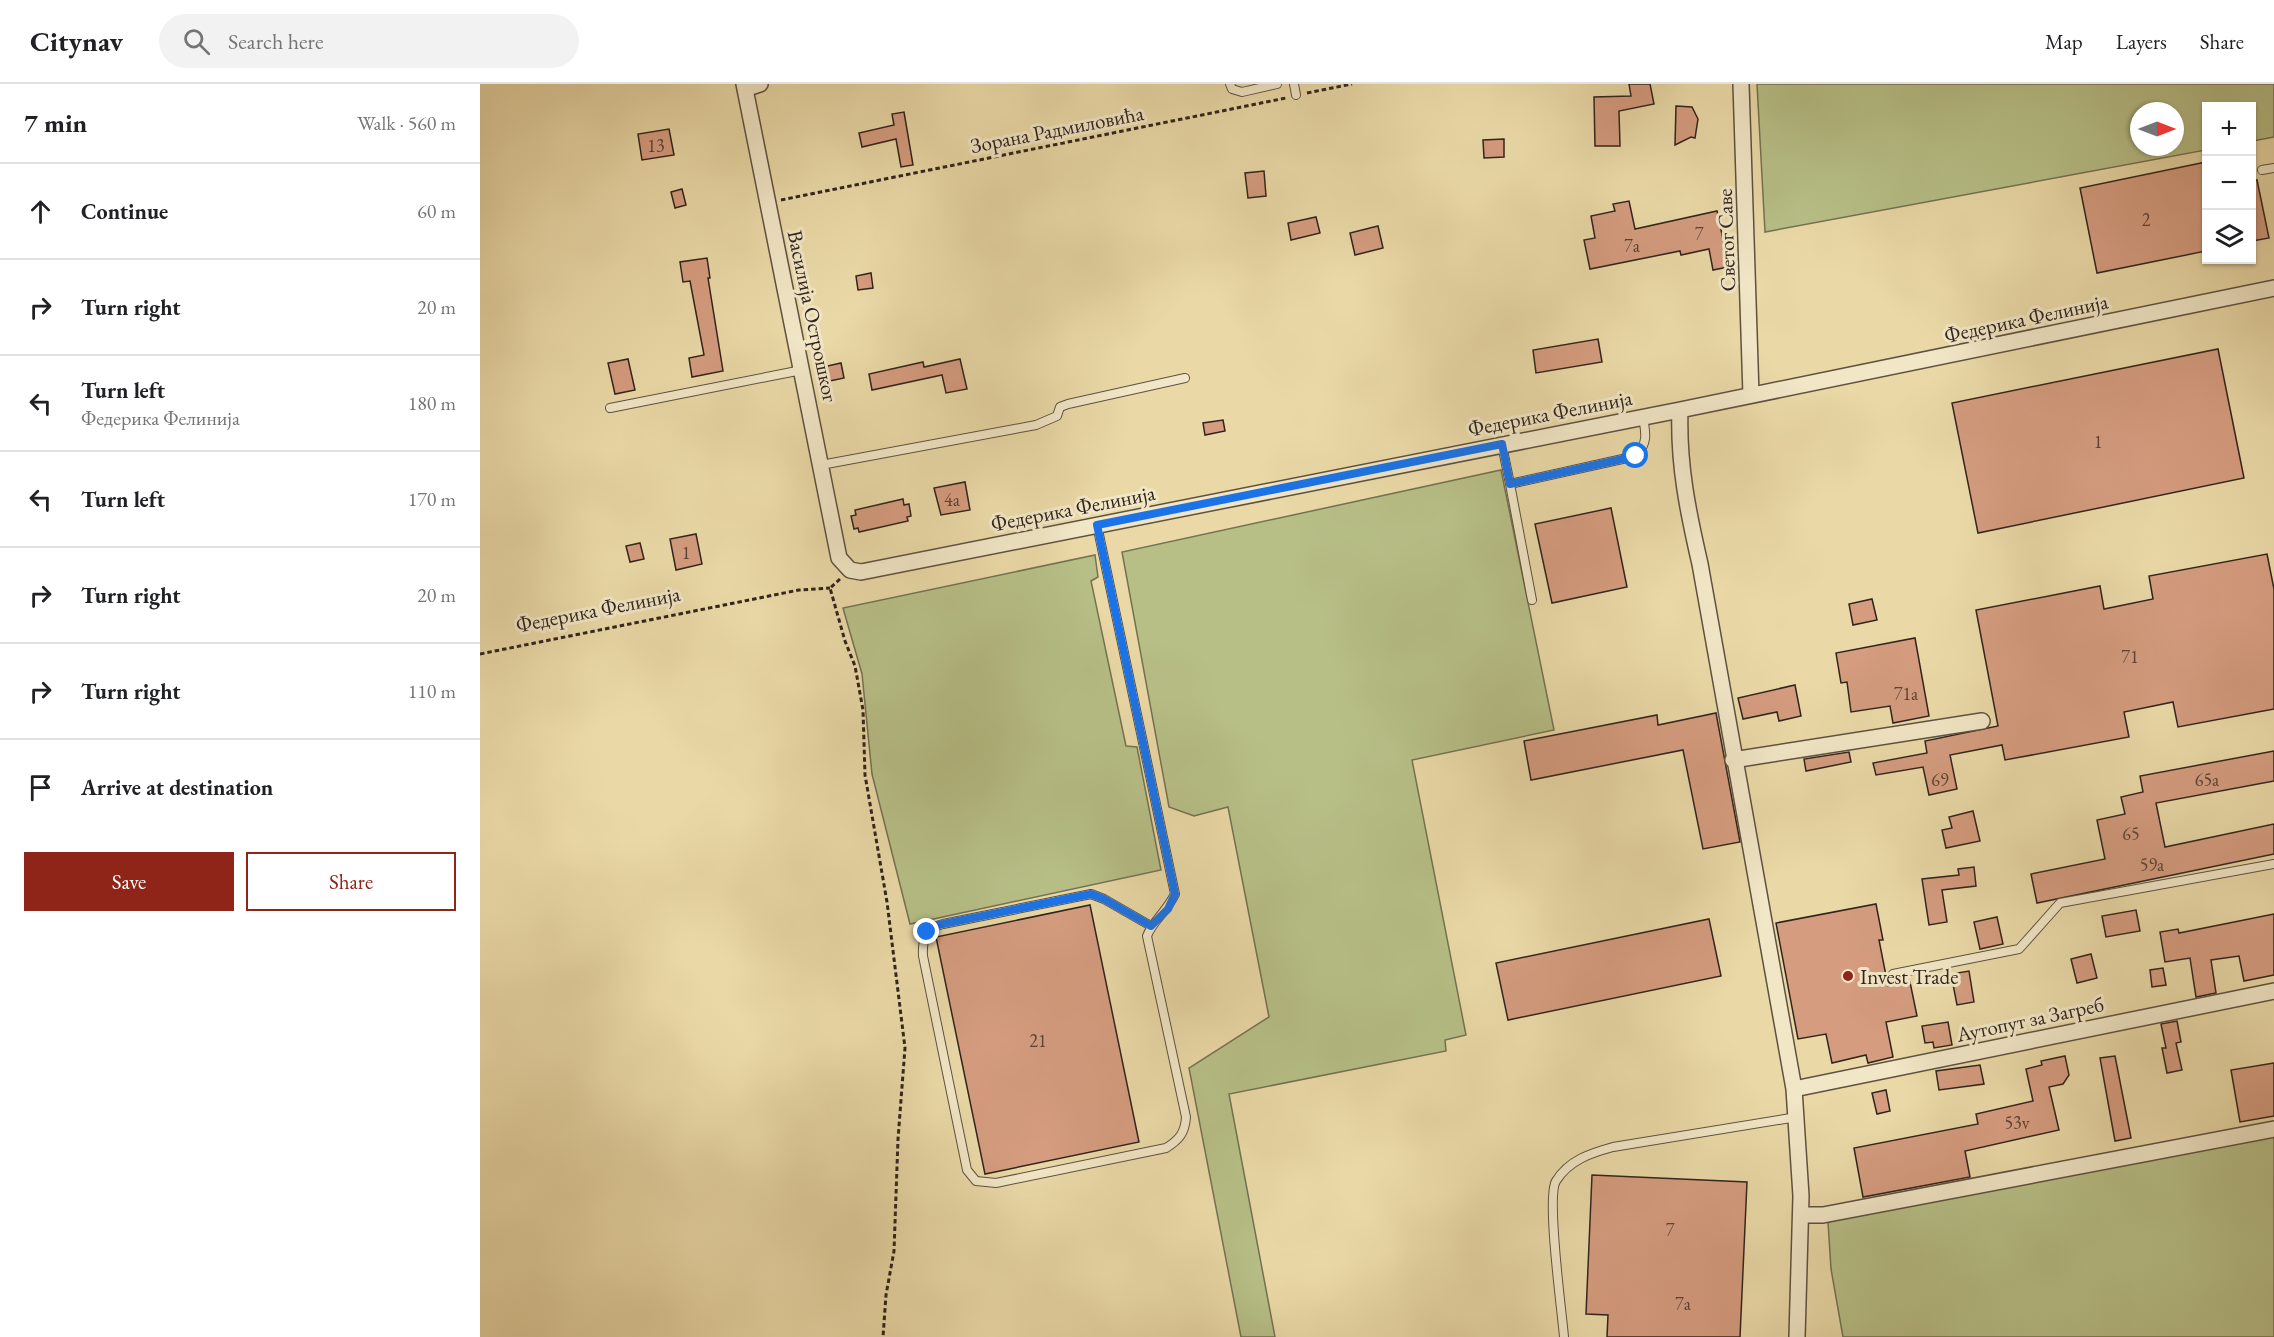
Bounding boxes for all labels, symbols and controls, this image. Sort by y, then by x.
search box [159,14,579,68]
text: Citynav [30,23,123,59]
icon: search [180,25,213,58]
text: Search here [228,27,324,56]
text: Map [2045,28,2083,55]
text: Layers [2116,28,2167,55]
text: Share [2200,28,2244,55]
street label: Зорана Радмиловића [968,99,1147,159]
north arrow [2130,102,2184,156]
map controls [2202,102,2256,264]
button: + [2202,102,2256,156]
text: 7 min [24,106,87,140]
text: Walk · 560 m [357,110,456,136]
house number: 13 [647,134,665,157]
button: − [2202,156,2256,210]
street label: Светог Саве [1711,188,1741,292]
icon: ahead [24,195,57,228]
text: Continue [81,197,168,226]
text: 60 m [417,198,456,224]
house number: 2 [2142,208,2151,231]
button: layers [2202,210,2256,264]
house number: 7 [1695,222,1704,245]
street label: Василија Острошког [782,228,845,405]
house number: 7a [1624,234,1641,257]
street label: Федерика Фелинија [1942,287,2111,349]
icon: right [24,291,57,324]
text: Turn right [81,293,180,322]
text: 20 m [417,294,456,320]
text: Turn left [81,376,165,405]
street label: Федерика Фелинија [1466,384,1635,442]
icon: left [24,387,57,420]
text: 180 m [408,390,456,416]
text: Федерика Фелинија [81,405,240,431]
house number: 1 [2094,430,2102,453]
route start [1622,442,1648,468]
street label: Федерика Фелинија [989,479,1158,537]
icon: left [24,483,57,516]
text: Turn left [81,485,165,514]
text: 170 m [408,486,456,512]
house number: 4a [944,488,961,511]
house number: 1 [682,541,690,564]
icon: right [24,579,57,612]
street label: Федерика Фелинија [514,580,683,638]
text: Turn right [81,581,180,610]
text: 20 m [417,582,456,608]
house number: 71 [2121,645,2139,668]
icon: right [24,675,57,708]
text: Turn right [81,677,180,706]
text: 110 m [408,678,456,704]
house number: 71a [1894,682,1919,705]
house number: 69 [1931,768,1949,791]
house number: 65a [2195,768,2220,791]
icon: arrive [24,771,57,804]
text: Arrive at destination [81,773,273,802]
house number: 65 [2122,822,2140,845]
button: Save [24,852,234,911]
button: Share [246,852,456,911]
house number: 59a [2140,853,2165,876]
route end [913,918,939,944]
place label: Invest Trade [1860,963,1958,990]
marker: Invest Trade [1841,969,1855,983]
street label: Аутопут за Загреб [1953,990,2106,1048]
house number: 21 [1029,1029,1047,1052]
house number: 53v [2004,1111,2030,1134]
house number: 7 [1666,1218,1675,1241]
house number: 7a [1675,1292,1692,1315]

